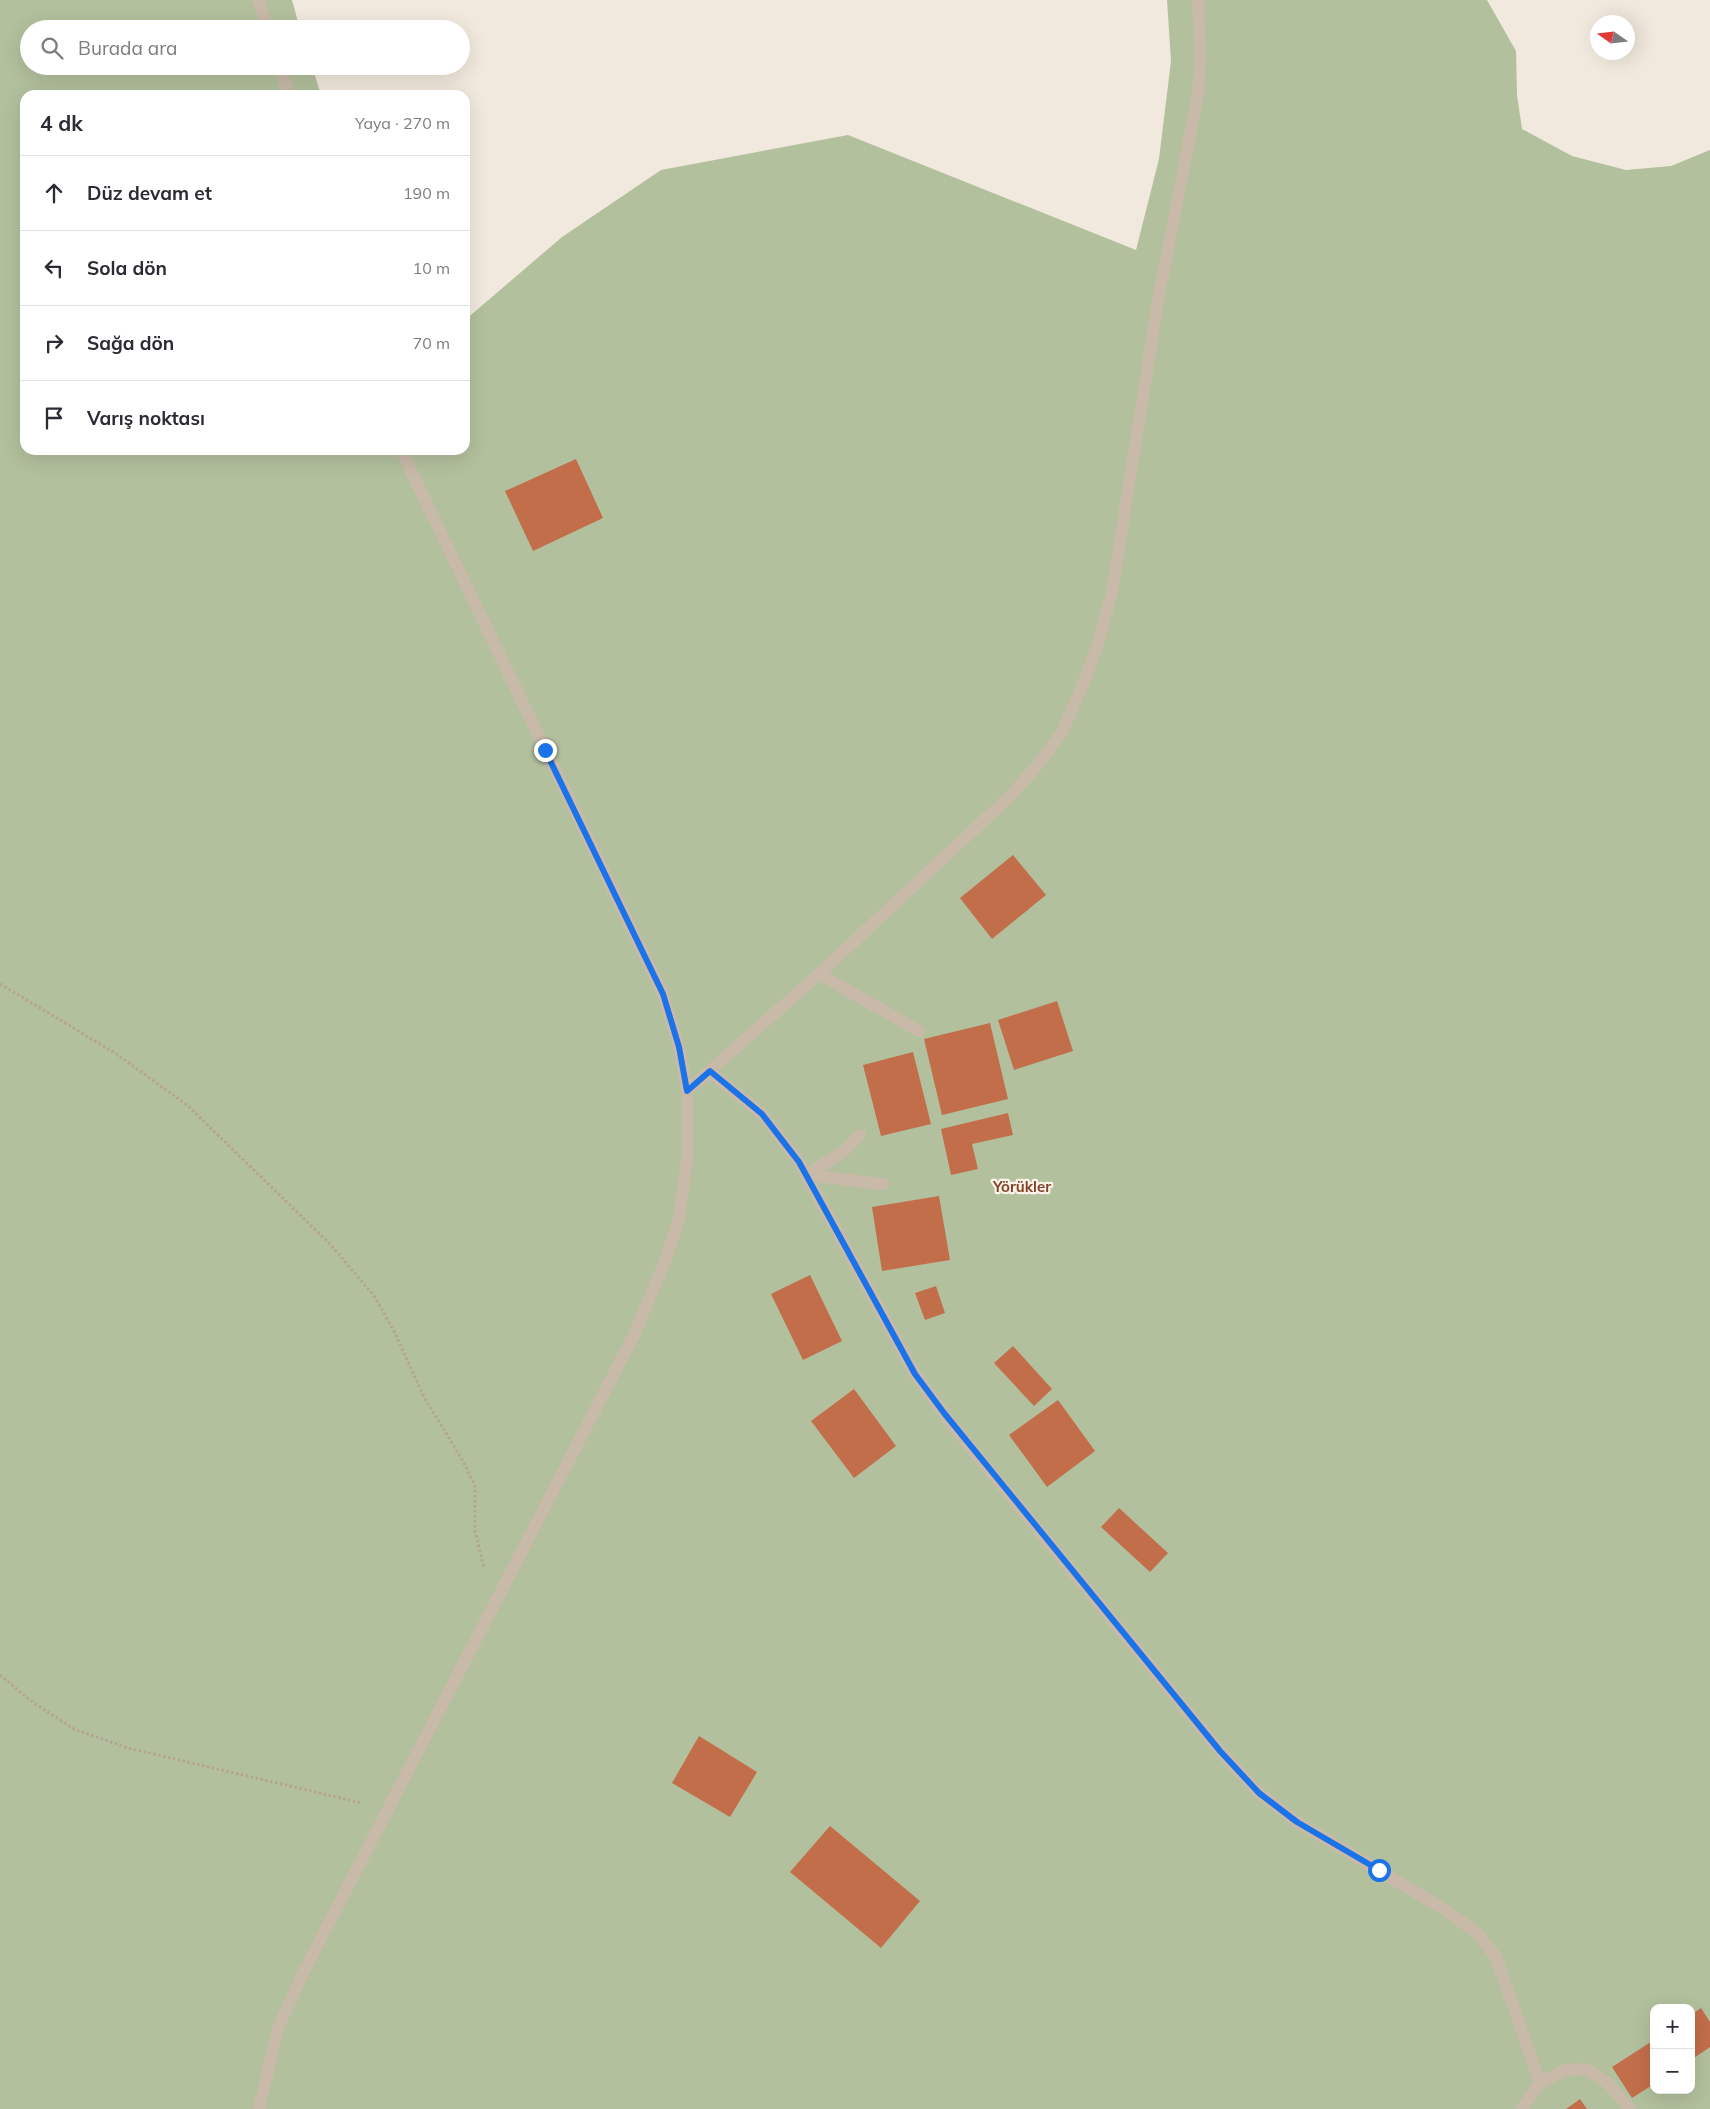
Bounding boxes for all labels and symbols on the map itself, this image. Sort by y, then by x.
north arrow [1590,15,1635,60]
route end [534,739,557,762]
district label: Yörükler [992,1177,1051,1196]
route start [1368,1859,1391,1882]

